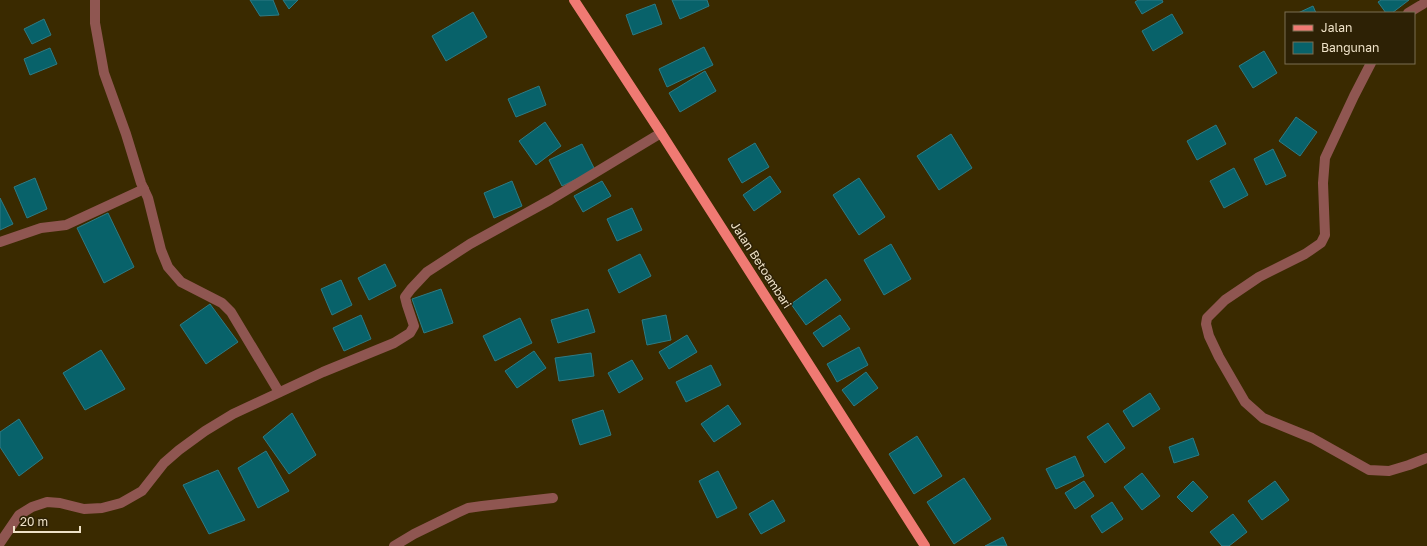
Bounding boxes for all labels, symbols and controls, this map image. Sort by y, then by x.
legend [1285,12,1415,64]
text: Jalan [1321,20,1352,35]
text: Bangunan [1321,40,1379,55]
street label: Jalan Betoambari [728,218,795,311]
scale bar [14,508,80,534]
text: 20 m [20,514,48,529]

